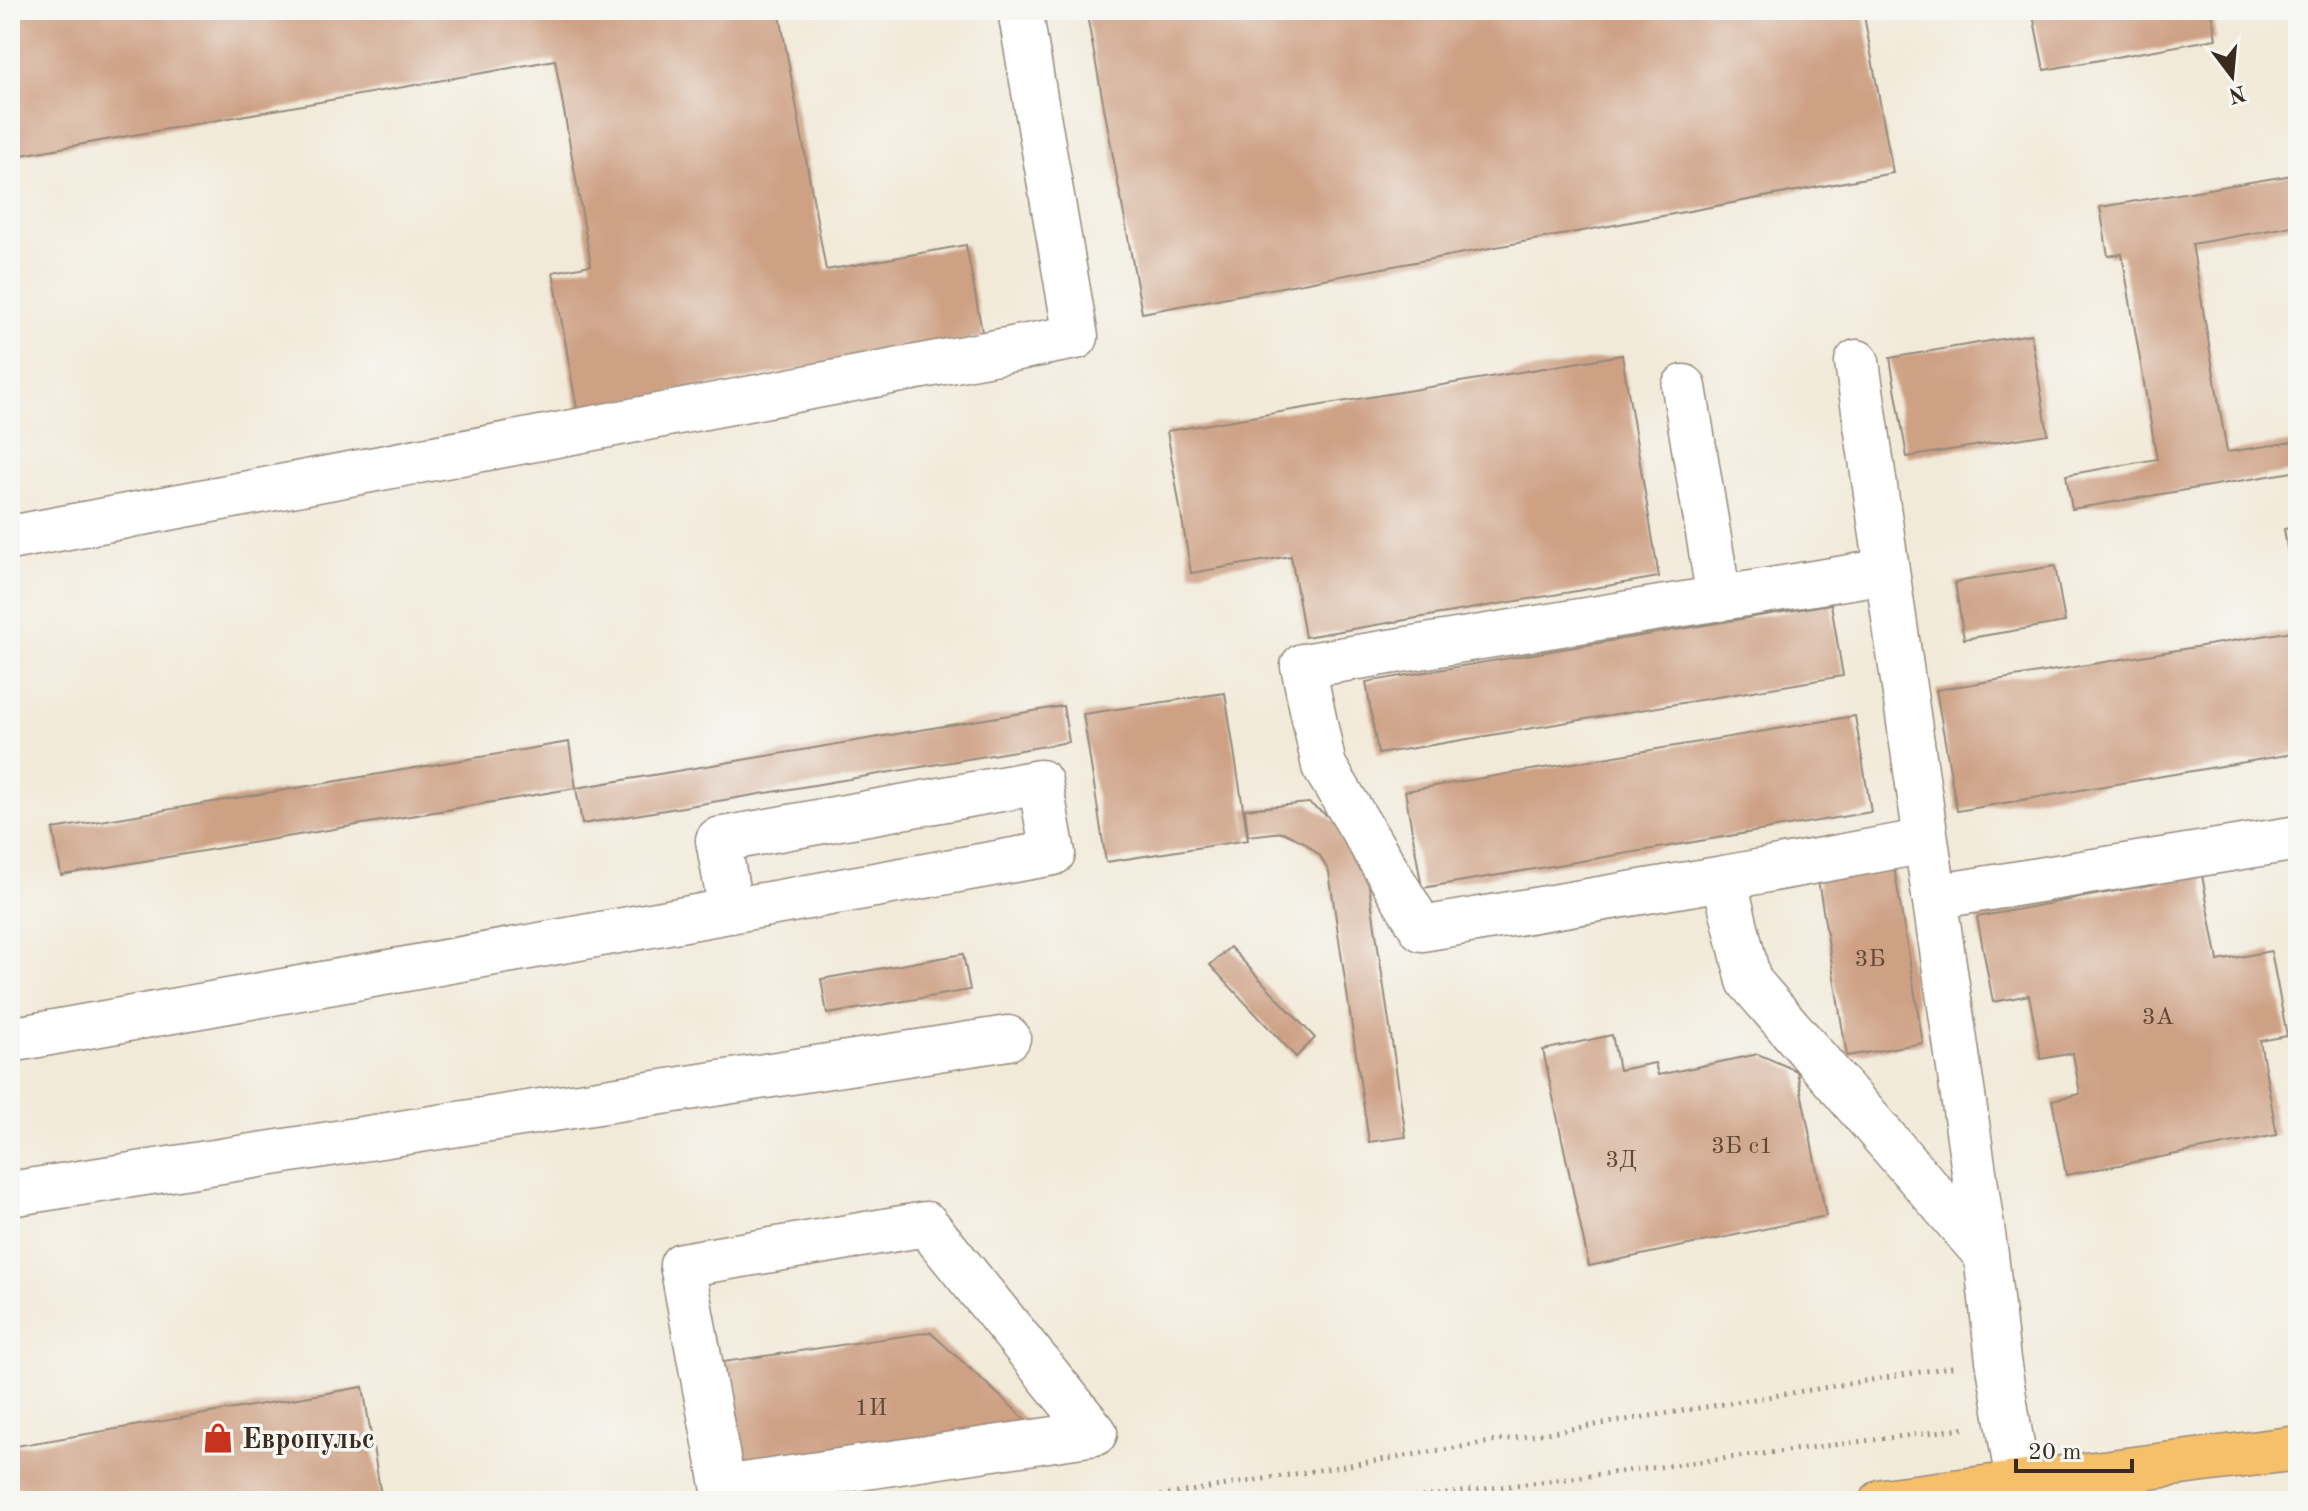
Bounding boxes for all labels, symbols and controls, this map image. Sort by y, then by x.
north arrow [2192,36,2272,116]
text: N [2226,80,2248,106]
house number: 3Б [1855,948,1885,972]
house number: 3А [2142,1006,2174,1030]
house number: 3Б с1 [1711,1135,1773,1159]
house number: 3Д [1605,1149,1637,1173]
house number: 1И [855,1397,887,1421]
shop icon: Европульс [201,1421,235,1455]
scale bar [2016,1423,2132,1473]
place label: Европульс [242,1427,375,1455]
text: 20 m [2028,1441,2082,1465]

